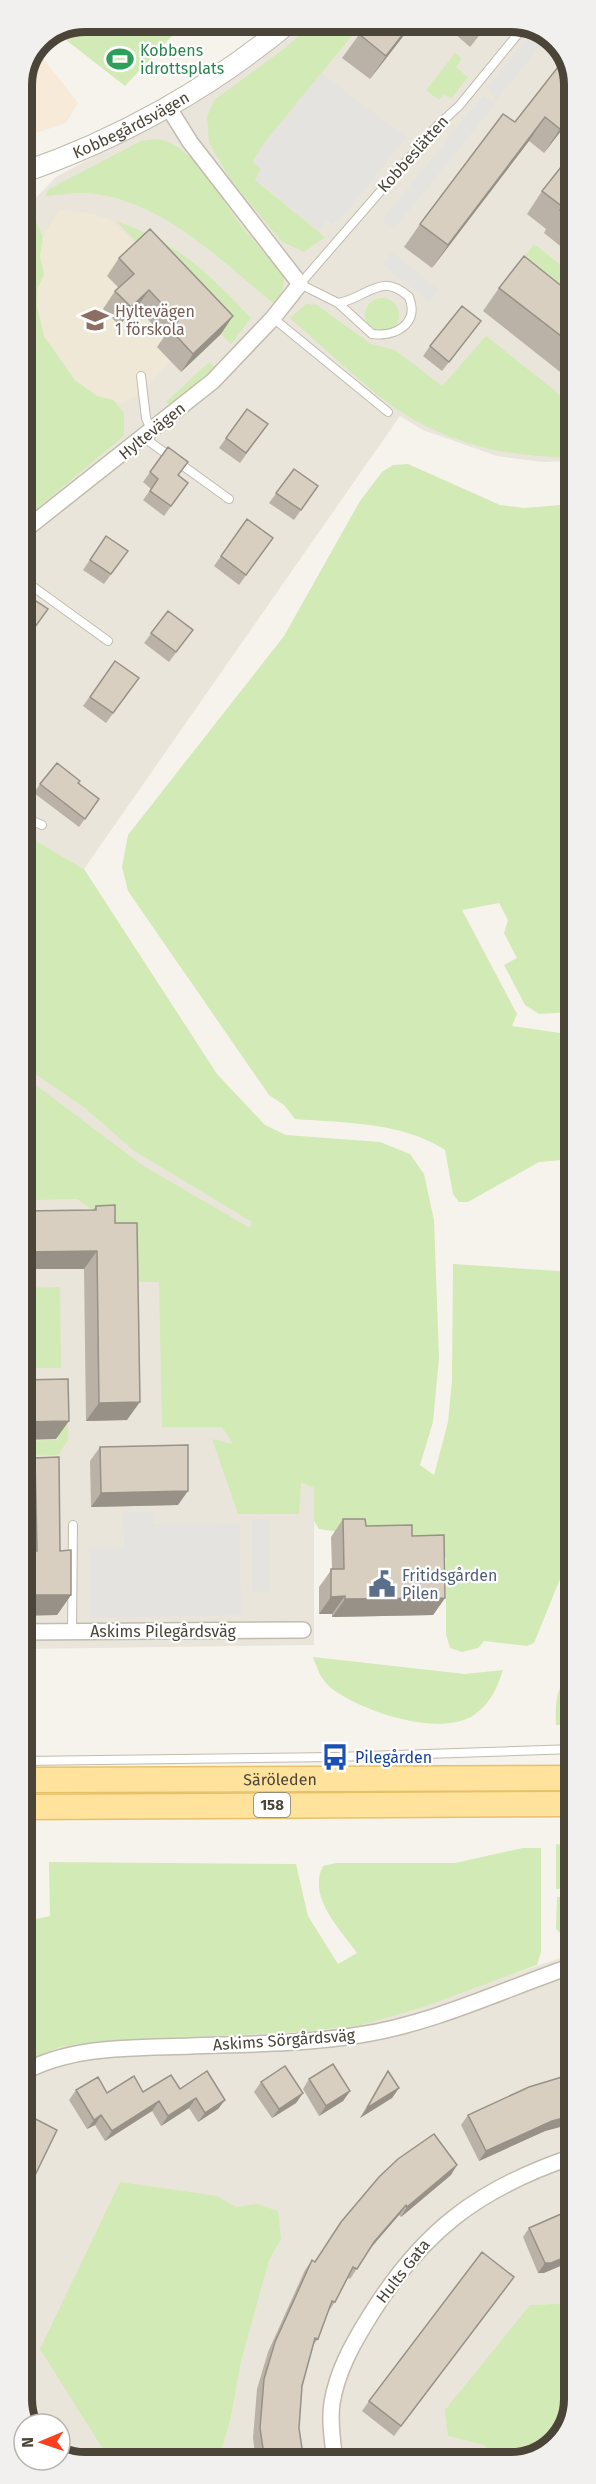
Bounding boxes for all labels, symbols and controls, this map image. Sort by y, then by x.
place label: Kobbens idrottsplats [140,41,224,78]
sports icon: Kobbens idrottsplats [105,44,135,74]
street label: Kobbegårdsvägen [70,87,192,162]
street label: Kobbeslätten [374,112,452,196]
place label: Hyltevägen 1 förskola [115,302,195,339]
school or university icon: Hyltevägen 1 förskola [80,305,110,335]
street label: Hyltevägen [115,398,189,464]
place label: Fritidsgården Pilen [402,1566,497,1603]
public building icon: Fritidsgården Pilen [367,1569,397,1599]
street label: Askims Pilegårdsväg [90,1622,236,1641]
bus stop icon: Pilegården [320,1742,350,1772]
place label: Pilegården [355,1748,432,1767]
street label: Säröleden [243,1769,317,1789]
road number: 158 [254,1793,290,1817]
street label: Askims Sörgårdsväg [212,2026,356,2054]
street label: Hults Gata [372,2235,434,2307]
north arrow [12,2412,72,2472]
text: N [18,2437,37,2448]

